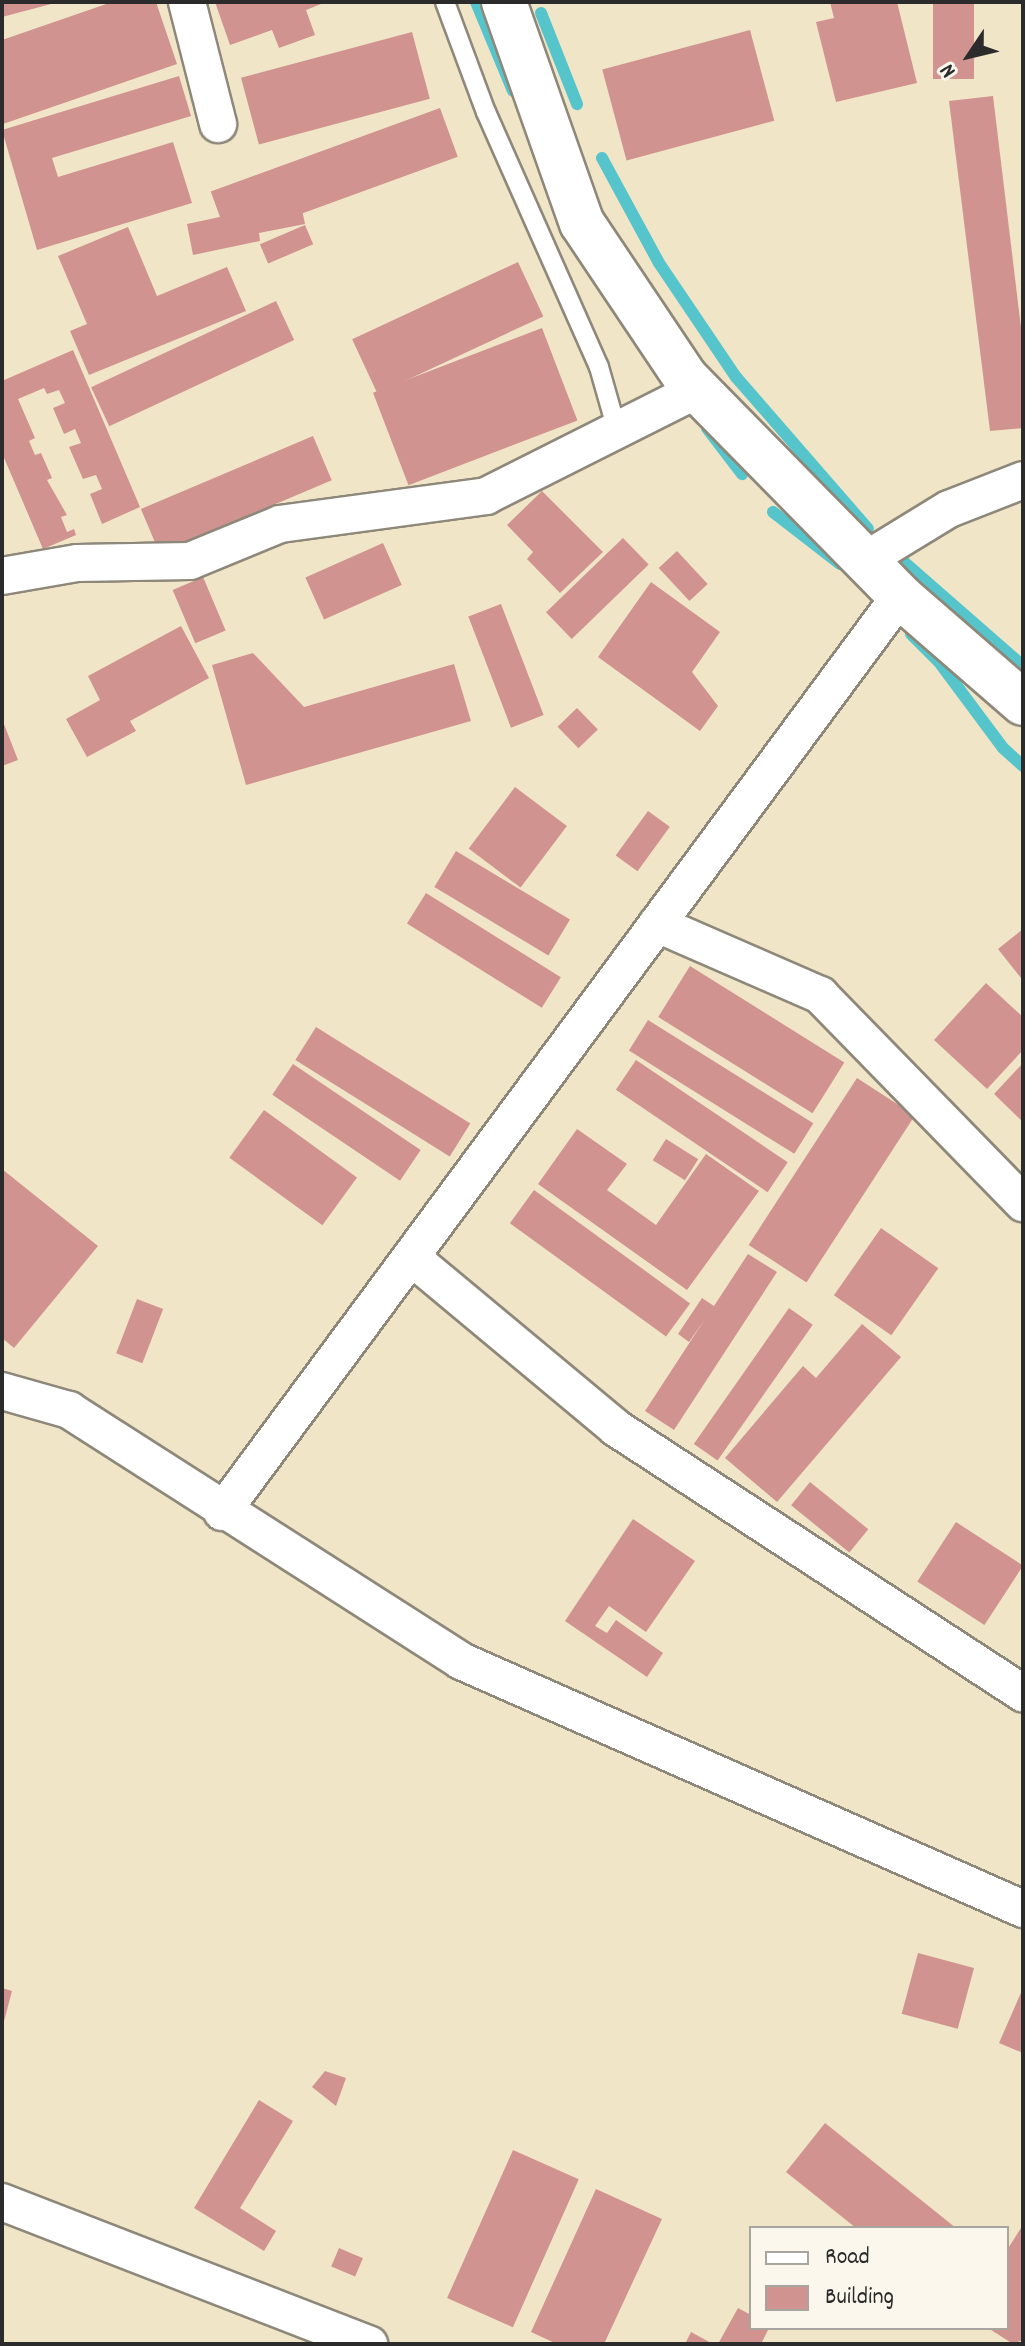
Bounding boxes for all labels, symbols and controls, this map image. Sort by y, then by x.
north arrow [929,16,1009,96]
text: N [933,57,965,83]
legend [749,2226,1009,2330]
text: Road [825,2241,870,2275]
text: Building [825,2281,894,2315]

